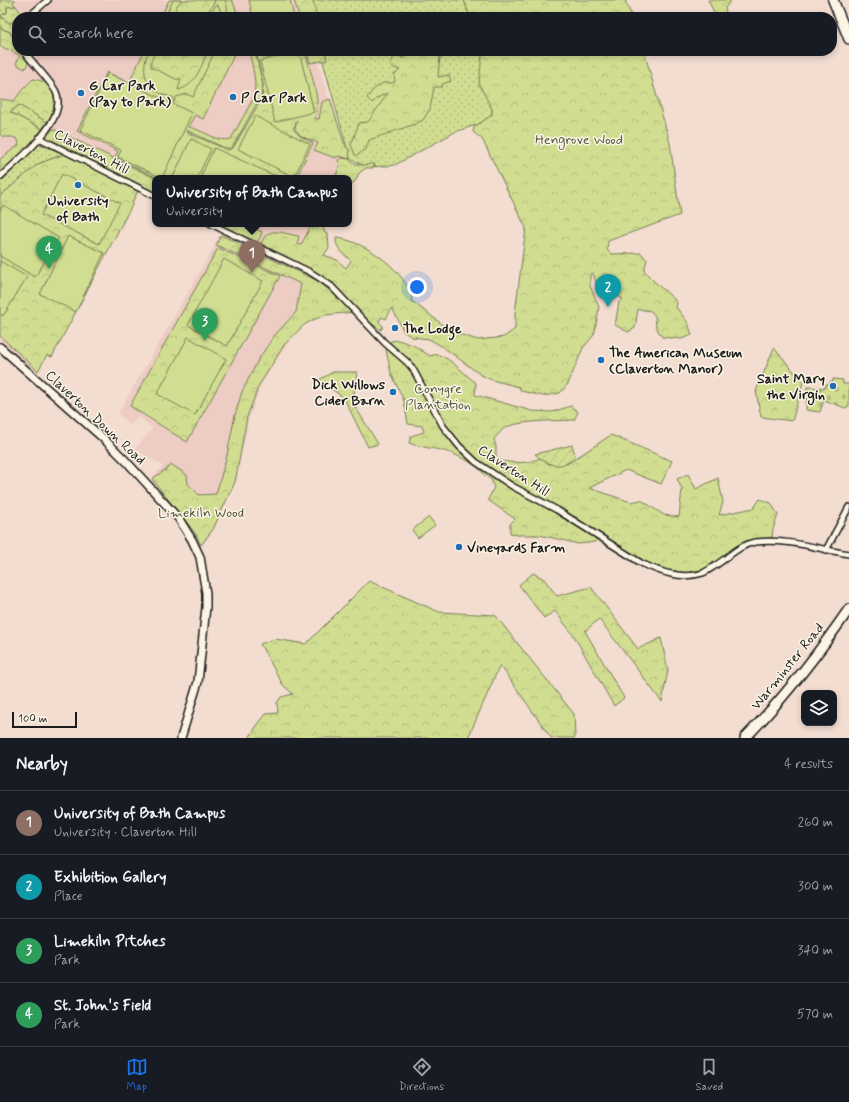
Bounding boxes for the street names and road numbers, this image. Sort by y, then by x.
street label: Claverton Hill [51,125,132,179]
street label: Claverton Down Road [41,367,149,469]
street label: Claverton Hill [474,441,553,501]
street label: Warminster Road [747,620,828,714]

